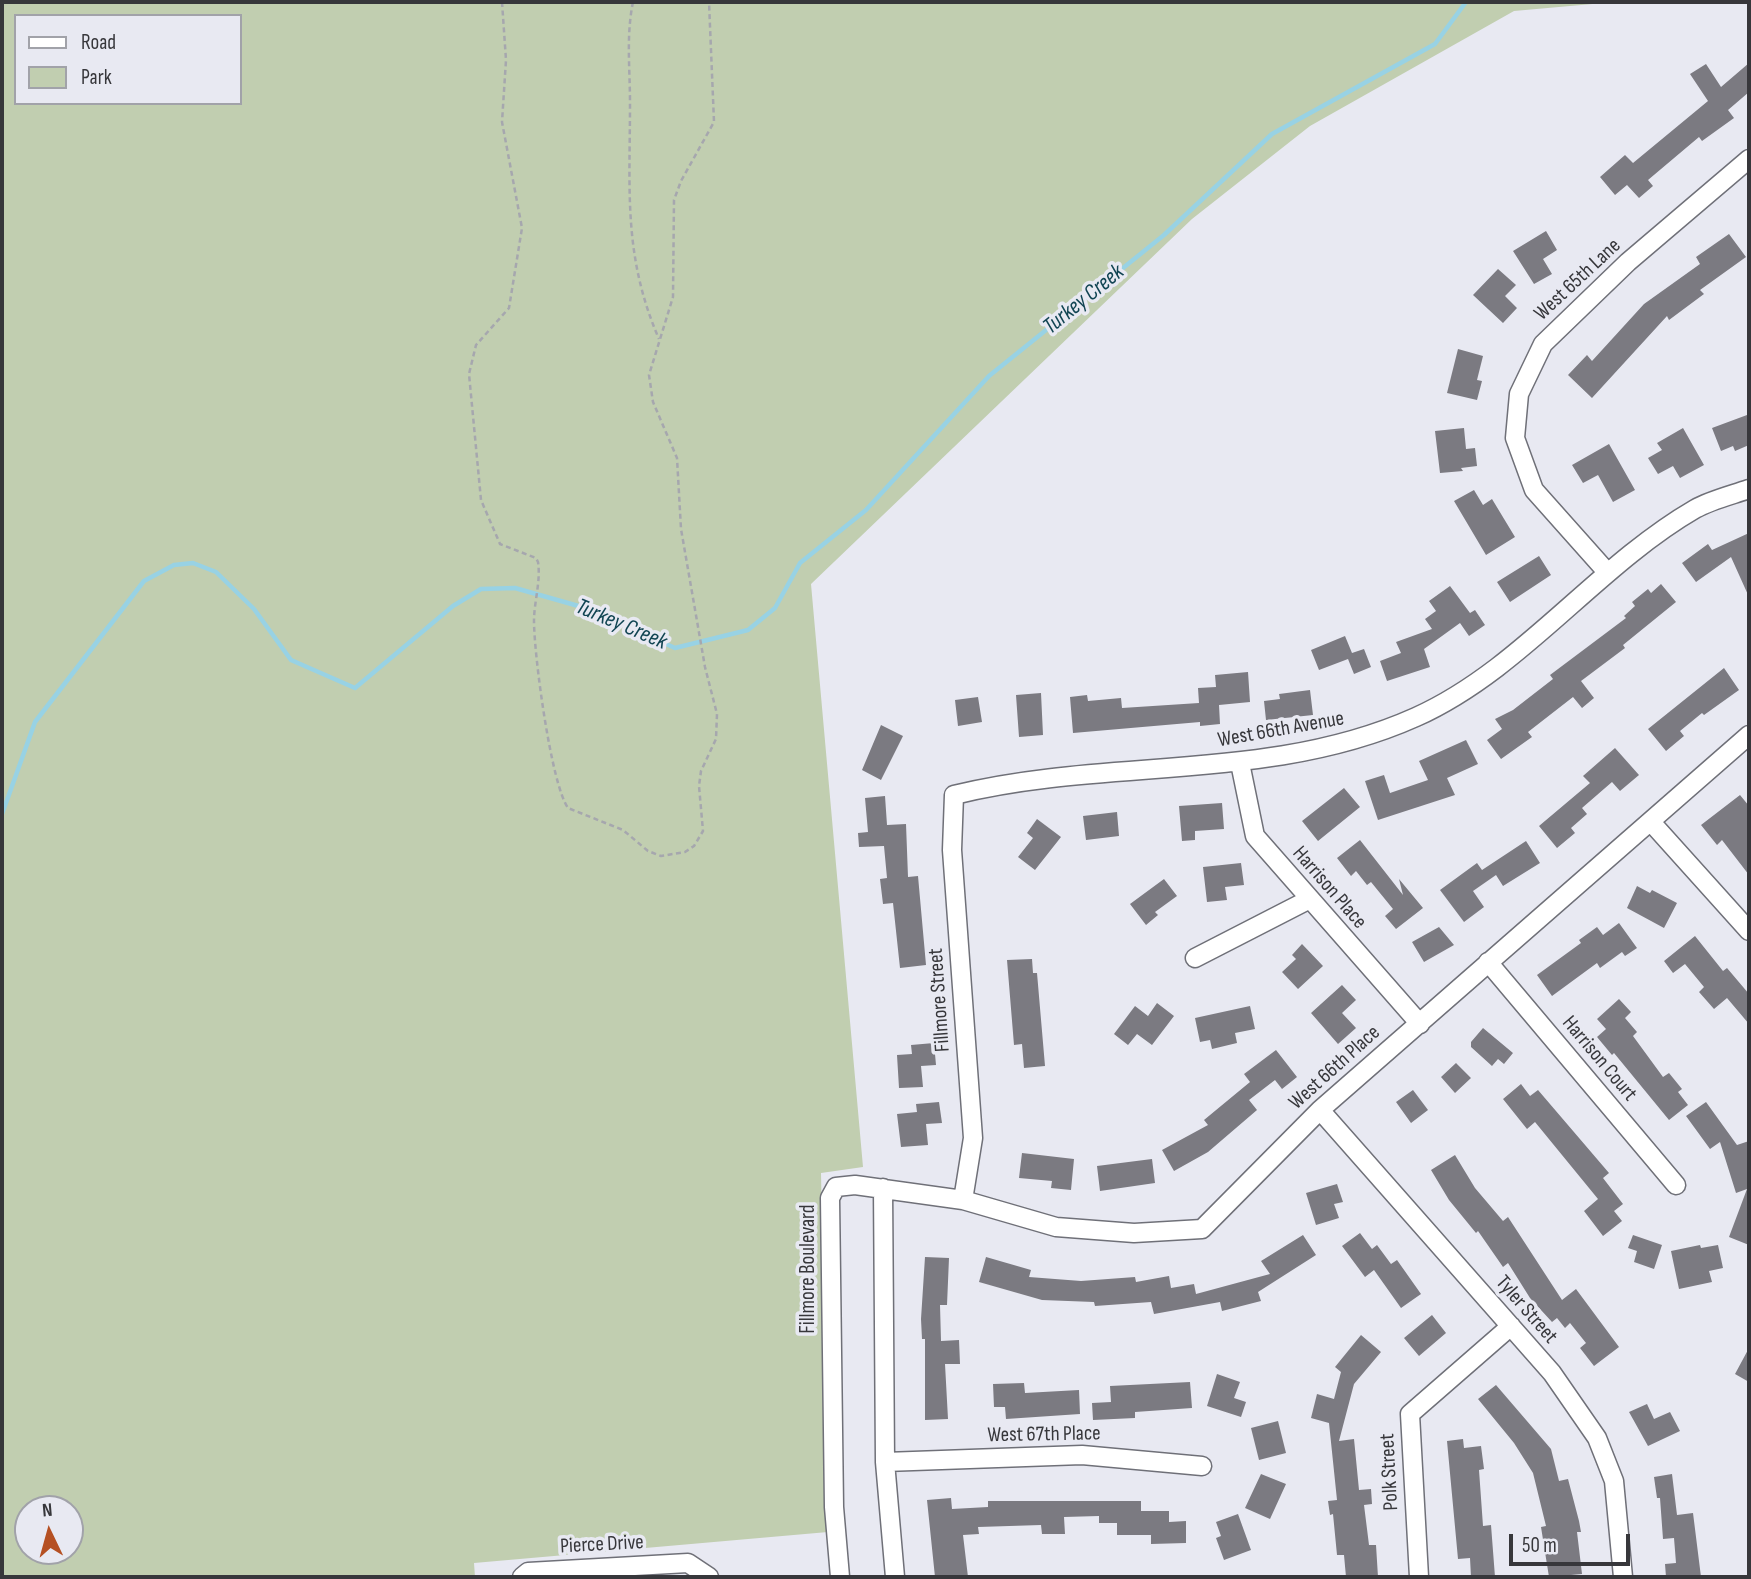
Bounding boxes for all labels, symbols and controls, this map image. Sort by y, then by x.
legend [14,14,242,105]
text: Road [81,30,116,55]
text: Park [81,65,112,90]
street label: West 65th Lane [1530,234,1626,326]
water label: Turkey Creek [1038,259,1130,341]
water label: Turkey Creek [571,594,671,656]
street label: West 66th Avenue [1216,707,1346,753]
street label: Harrison Place [1286,842,1372,934]
street label: Fillmore Street [924,947,956,1053]
street label: Harrison Court [1556,1011,1642,1107]
street label: West 66th Place [1284,1021,1386,1115]
street label: Fillmore Boulevard [796,1204,822,1334]
street label: Tyler Street [1490,1271,1562,1349]
street label: West 67th Place [987,1421,1101,1449]
street label: Polk Street [1375,1433,1405,1511]
north arrow [14,1495,84,1565]
text: N [41,1499,53,1522]
scale bar [1513,1520,1634,1564]
street label: Pierce Drive [560,1530,644,1560]
text: 50 m [1522,1533,1557,1558]

